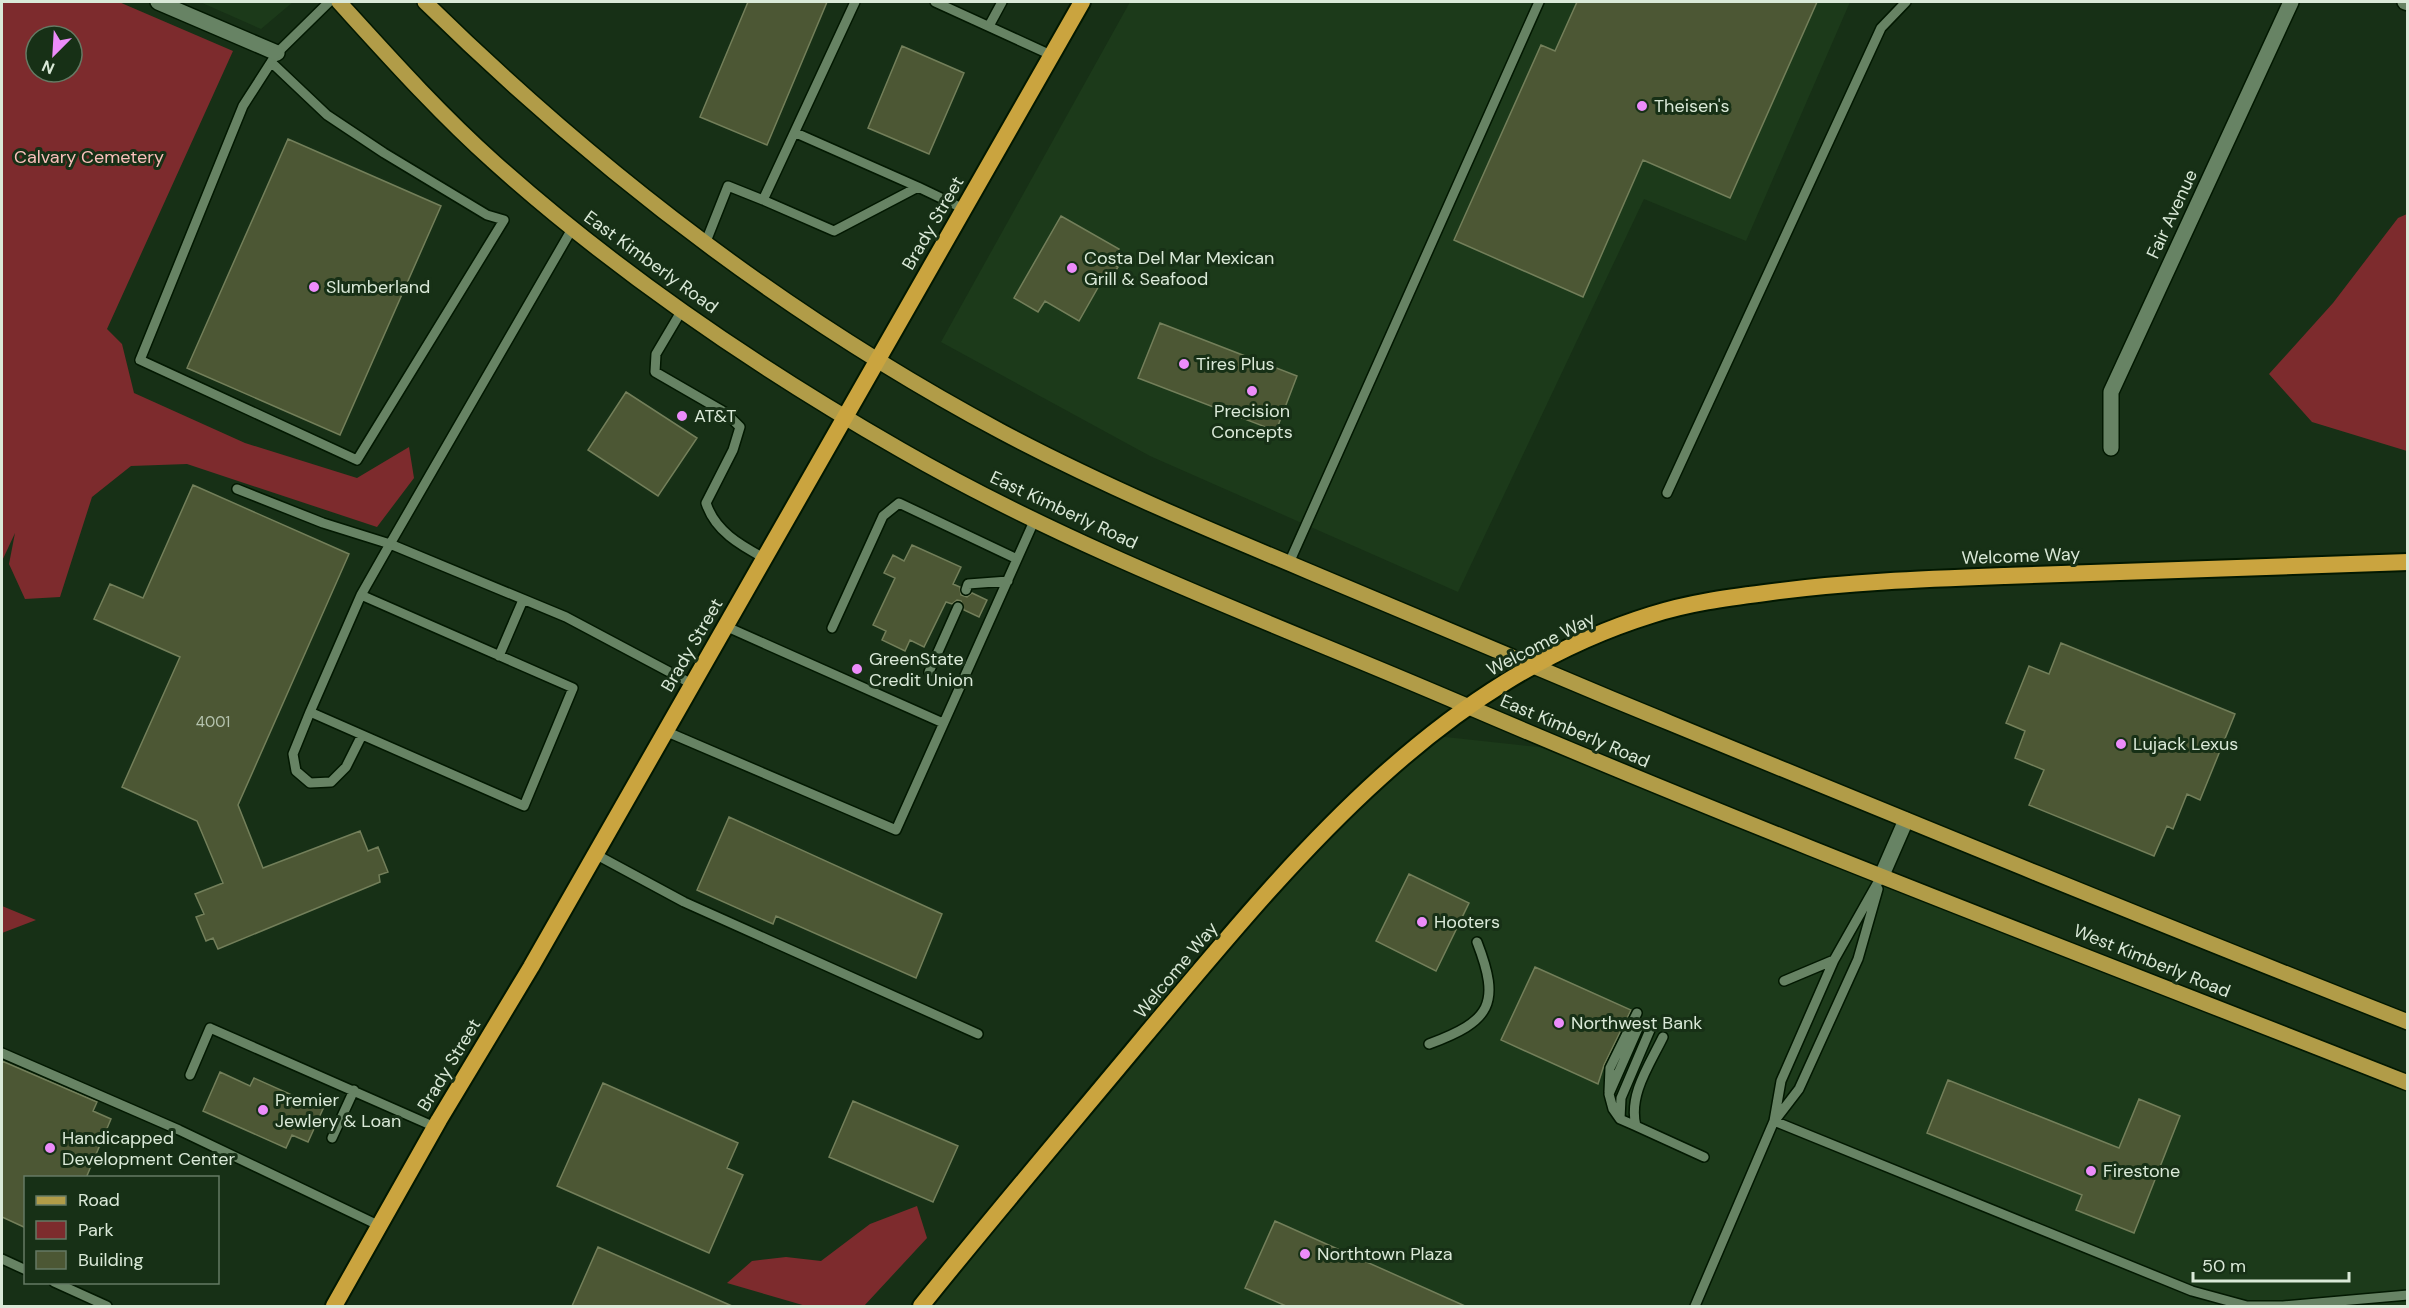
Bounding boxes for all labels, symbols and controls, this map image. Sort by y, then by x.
north arrow [24,24,84,84]
text: N [39,55,58,79]
place label: Theisen's [1654,94,1730,118]
marker: Theisen's [1635,99,1649,113]
park label: Calvary Cemetery [14,145,164,169]
street label: Fair Avenue [2141,166,2203,262]
street label: Brady Street [897,172,969,274]
street label: East Kimberly Road [579,205,723,319]
place label: Costa Del Mar Mexican Grill & Seafood [1084,246,1274,291]
marker: Costa Del Mar Mexican Grill & Seafood [1065,261,1079,275]
place label: Slumberland [326,275,430,299]
marker: Slumberland [307,280,321,294]
place label: Tires Plus [1196,352,1275,376]
marker: Tires Plus [1177,357,1191,371]
marker: Precision Concepts [1245,384,1259,398]
place label: Precision Concepts [1211,399,1293,444]
place label: AT&T [694,404,736,428]
marker: AT&T [675,409,689,423]
street label: East Kimberly Road [986,465,1142,555]
street label: Welcome Way [1961,542,2081,570]
street label: Brady Street [656,594,728,696]
street label: Welcome Way [1483,606,1599,682]
place label: GreenState Credit Union [869,647,973,692]
marker: GreenState Credit Union [850,662,864,676]
street label: East Kimberly Road [1497,689,1653,773]
house number: 4001 [196,712,230,732]
place label: Lujack Lexus [2133,732,2238,756]
marker: Lujack Lexus [2114,737,2128,751]
place label: Hooters [1434,910,1500,934]
marker: Hooters [1415,915,1429,929]
street label: Welcome Way [1129,917,1223,1023]
street label: West Kimberly Road [2070,919,2234,1003]
place label: Northwest Bank [1571,1011,1702,1035]
street label: Brady Street [412,1014,486,1116]
marker: Northwest Bank [1552,1016,1566,1030]
place label: Premier Jewlery & Loan [275,1088,401,1133]
marker: Premier Jewlery & Loan [256,1103,270,1117]
place label: Handicapped Development Center [62,1126,235,1171]
marker: Handicapped Development Center [43,1141,57,1155]
place label: Firestone [2103,1159,2180,1183]
marker: Firestone [2084,1164,2098,1178]
legend [24,1176,219,1284]
text: Road [78,1188,120,1212]
text: Park [78,1218,114,1242]
place label: Northtown Plaza [1317,1242,1452,1266]
scale bar [2193,1245,2349,1283]
marker: Northtown Plaza [1298,1247,1312,1261]
text: Building [78,1248,143,1272]
text: 50 m [2202,1254,2246,1278]

